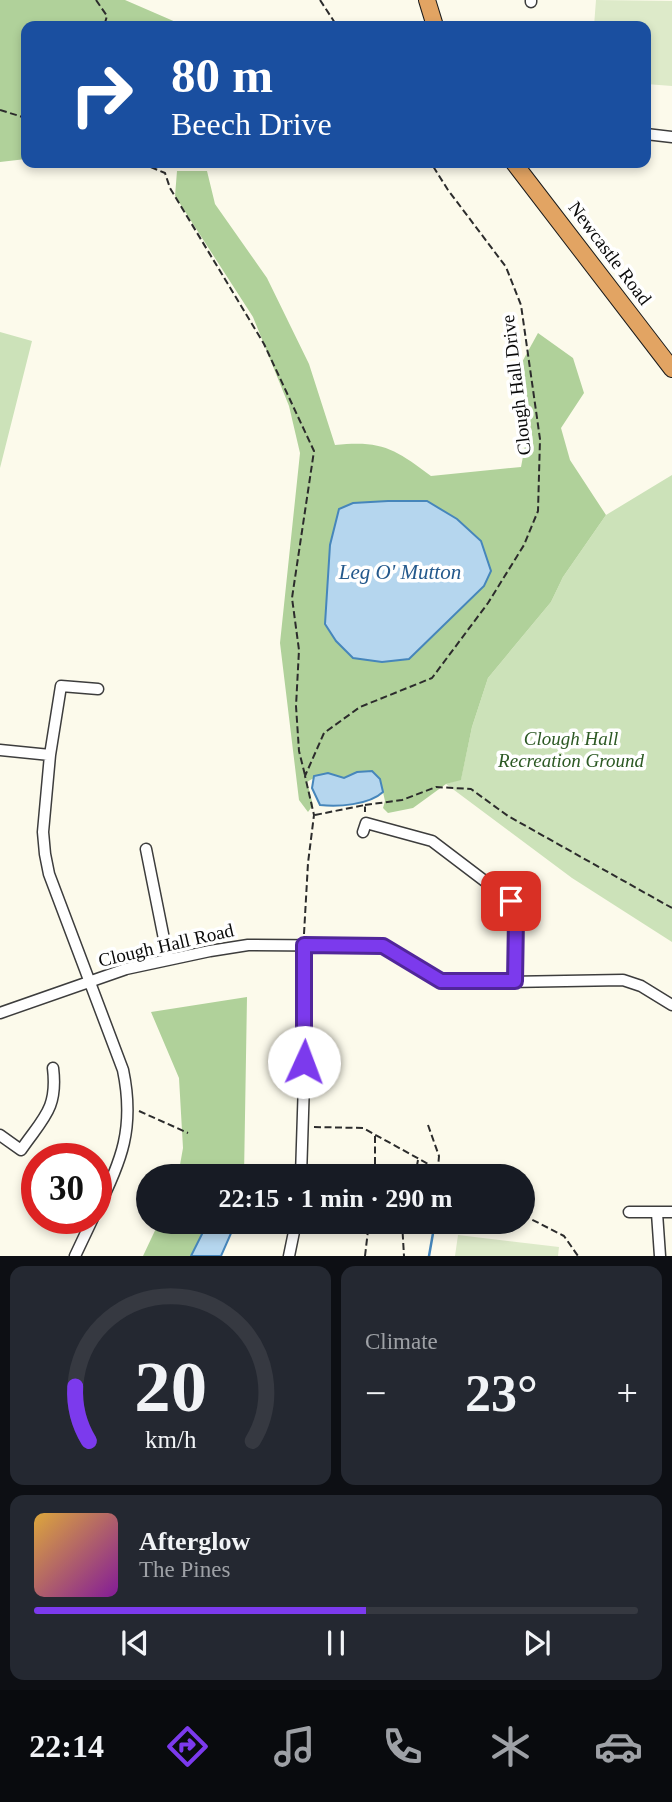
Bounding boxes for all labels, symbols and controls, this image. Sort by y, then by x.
text: 80 m [171,48,273,103]
icon: right [56,49,147,140]
text: Beech Drive [171,106,332,142]
street label: Newcastle Road [564,197,656,309]
street label: Clough Hall Drive [497,314,535,456]
water label: Leg O' Mutton [338,560,461,584]
park label: Clough Hall Recreation Ground [497,728,644,771]
pin [481,871,541,931]
icon: arrive [492,882,530,920]
street label: Clough Hall Road [96,919,236,971]
position arrow [267,1025,341,1099]
speed limit sign: 30 [21,1143,112,1234]
text: 22:15 · 1 min · 290 m [219,1184,453,1213]
text: Climate [365,1329,438,1354]
text: 20 [134,1347,207,1428]
text: 23° [465,1365,538,1422]
text: − [365,1372,386,1414]
text: + [617,1372,638,1414]
text: km/h [145,1426,197,1453]
text: Afterglow [139,1527,250,1556]
text: The Pines [139,1557,230,1582]
icon: previous [116,1624,154,1662]
icon: pause [317,1624,355,1662]
icon: next [518,1624,556,1662]
icon: directions [163,1722,212,1771]
icon: music [270,1722,319,1771]
icon: phone [378,1722,427,1771]
icon: climate [486,1722,535,1771]
icon: car [594,1722,643,1771]
text: 22:14 [29,1728,104,1764]

